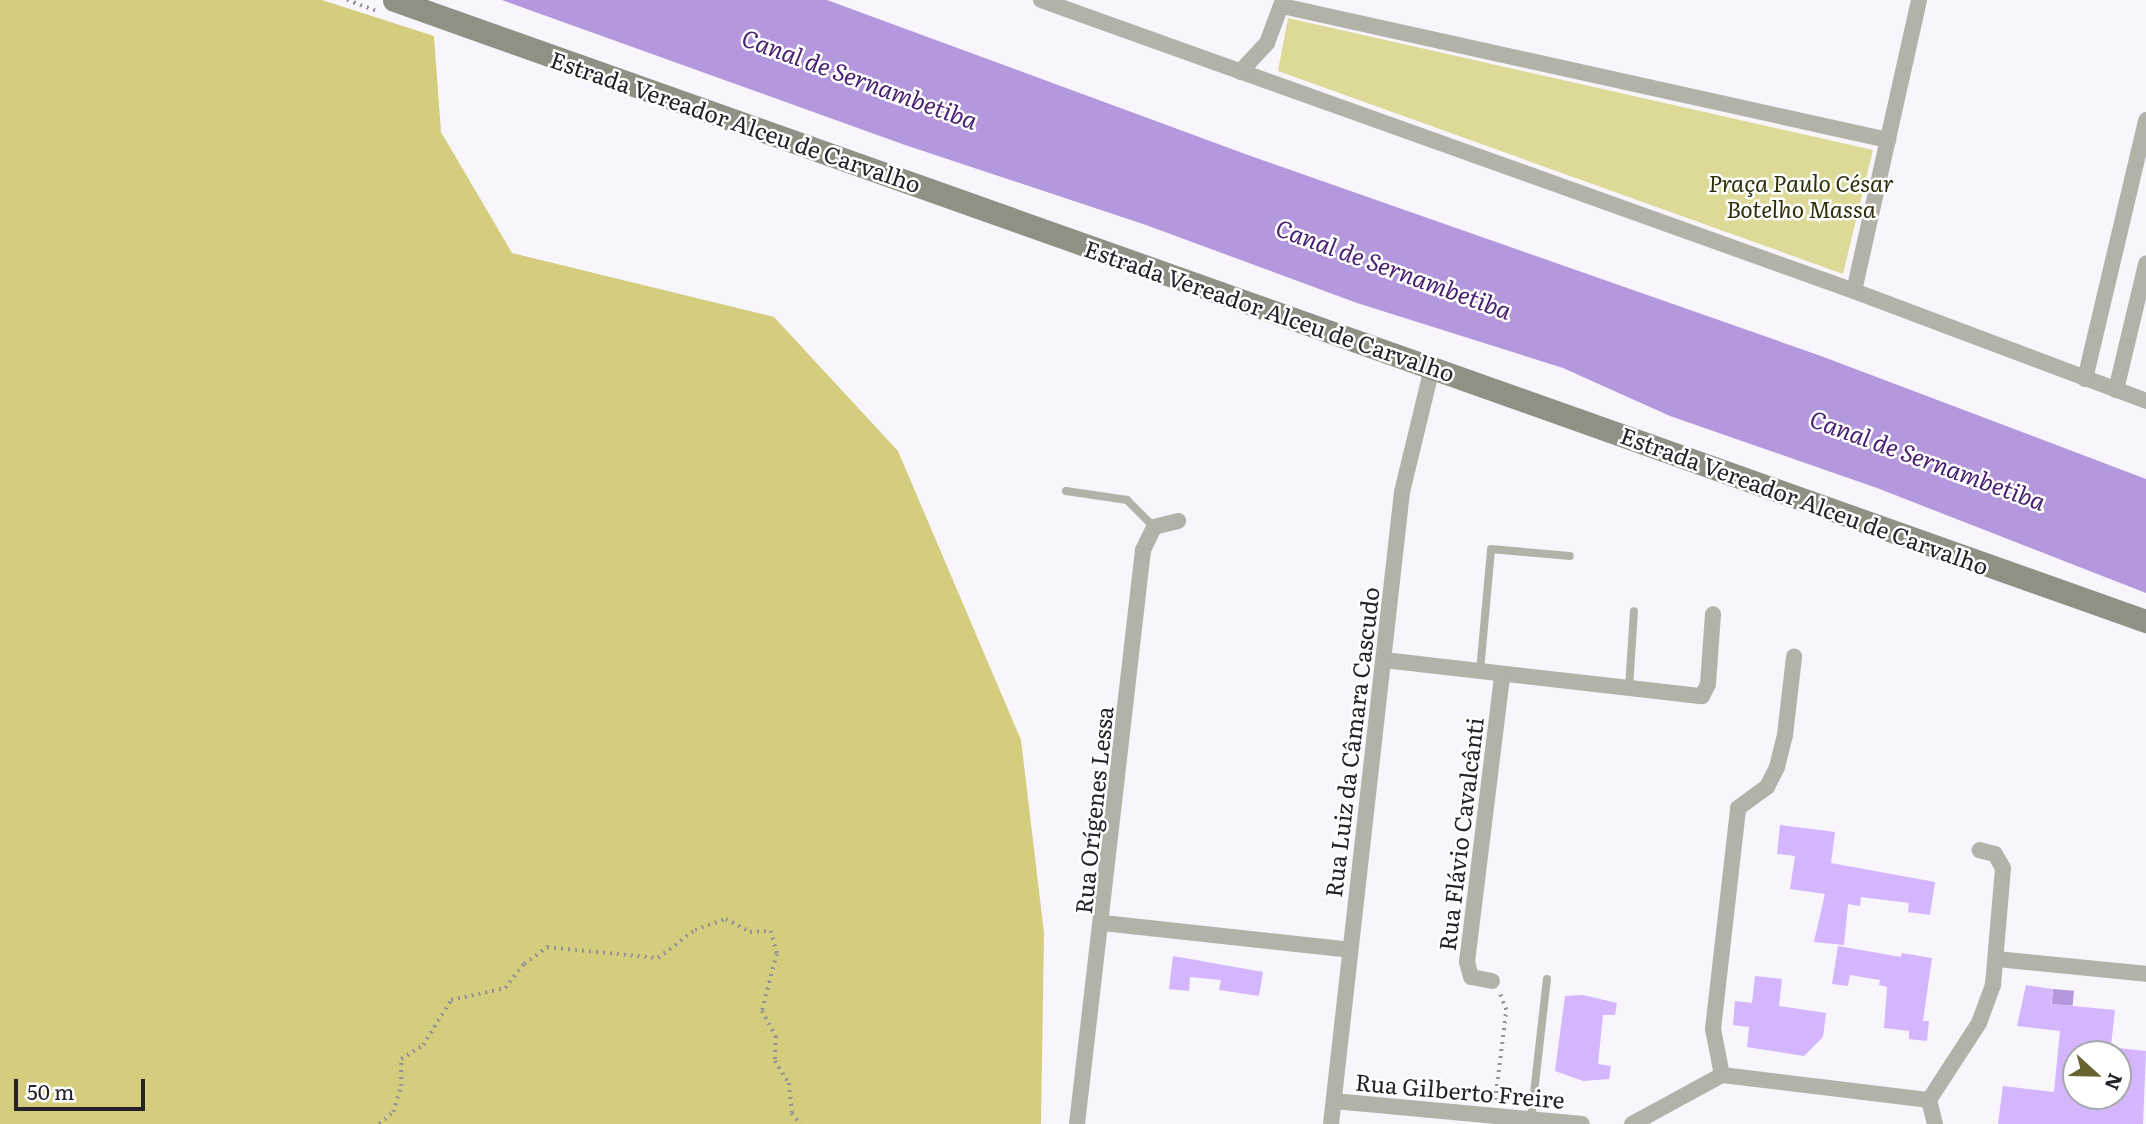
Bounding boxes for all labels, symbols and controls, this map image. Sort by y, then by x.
water label: Canal de Sernambetiba [738,22,982,134]
street label: Estrada Vereador Alceu de Carvalho [547,45,925,197]
park label: Praça Paulo César Botelho Massa [1708,168,1894,222]
water label: Canal de Sernambetiba [1272,212,1516,324]
street label: Estrada Vereador Alceu de Carvalho [1081,234,1459,386]
water label: Canal de Sernambetiba [1806,403,2050,515]
street label: Estrada Vereador Alceu de Carvalho [1617,420,1993,580]
street label: Rua Luiz da Câmara Cascudo [1318,585,1384,899]
street label: Rua Orígenes Lessa [1068,705,1118,915]
street label: Rua Flávio Cavalcânti [1432,716,1488,952]
north arrow [2062,1040,2132,1110]
scale bar [18,1064,149,1108]
street label: Rua Gilberto Freire [1354,1067,1566,1113]
text: N [2099,1069,2131,1095]
text: 50 m [27,1075,74,1106]

